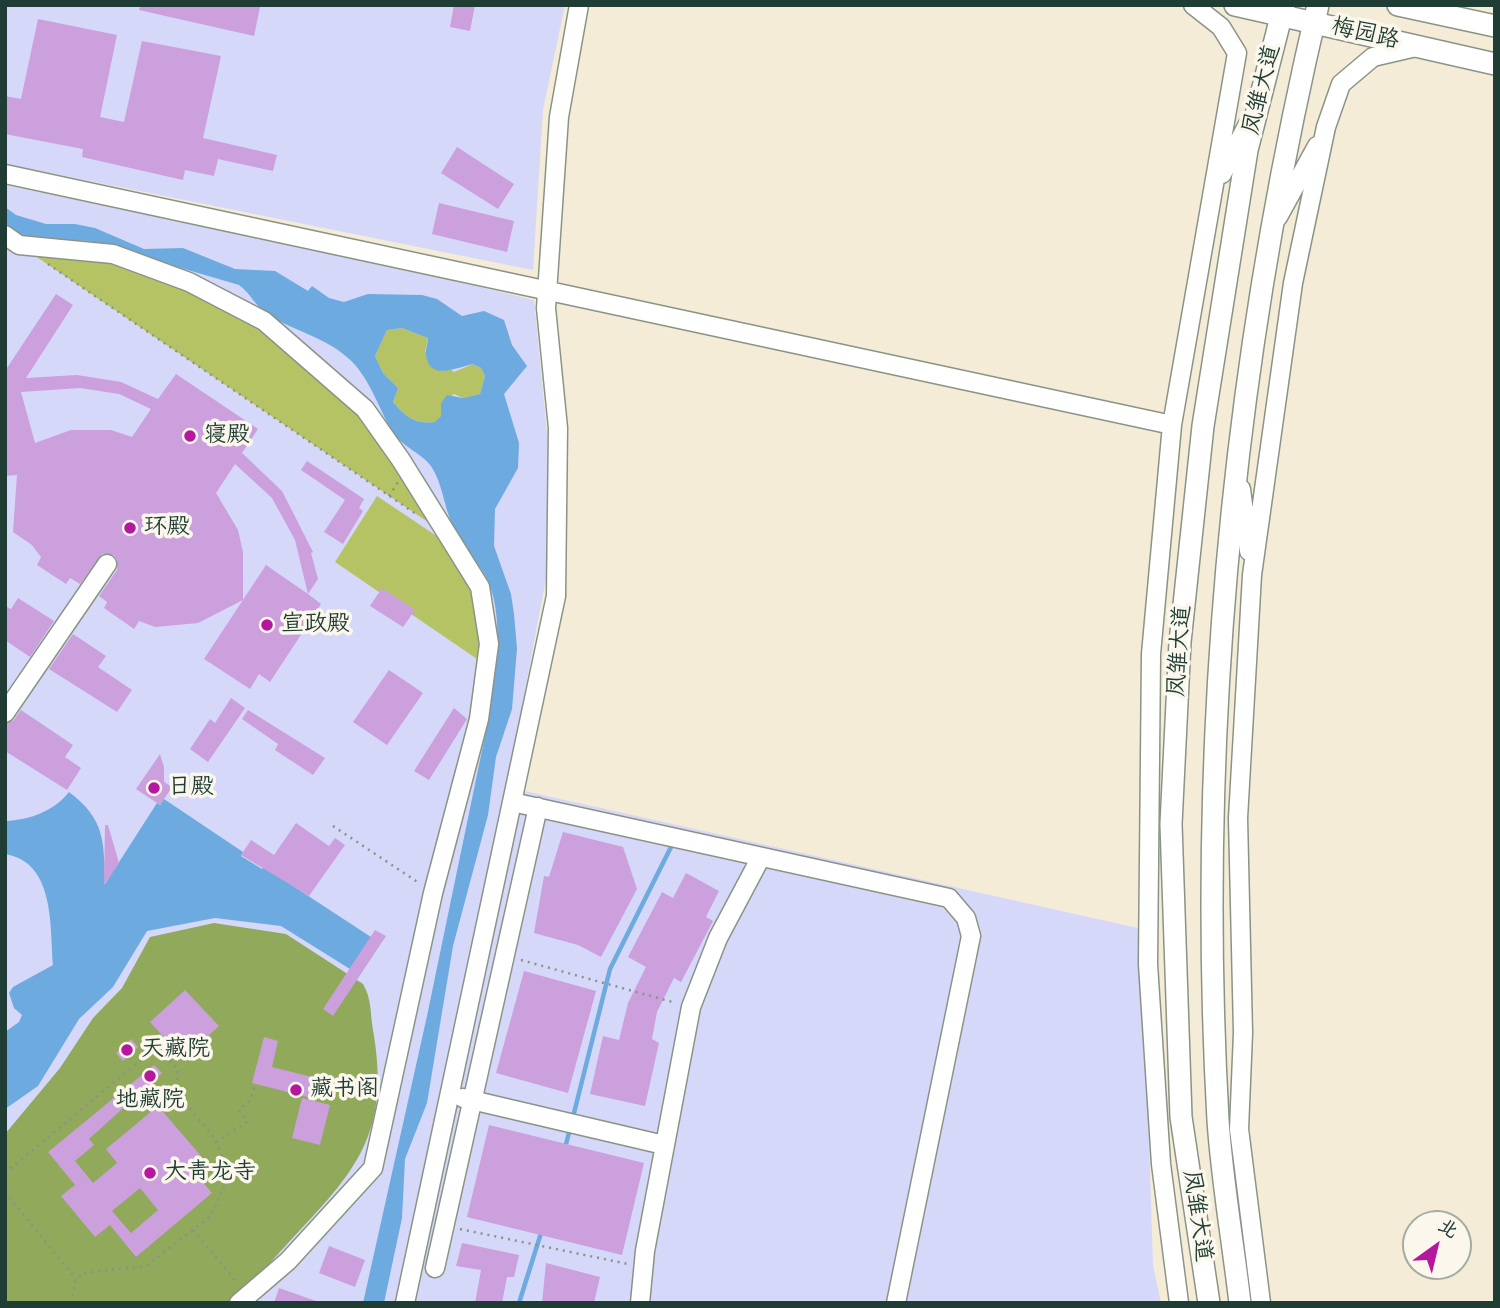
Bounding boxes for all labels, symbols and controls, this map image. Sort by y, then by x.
street label: 梅园路 [1328,14,1402,56]
street label: 凤雏大道 [1238,42,1288,138]
place label: 寝殿 [204,422,250,450]
marker: 寝殿 [182,428,198,444]
place label: 环殿 [144,514,190,542]
marker: 环殿 [122,520,138,536]
street label: 凤雏大道 [1164,604,1198,698]
place label: 宣政殿 [281,611,350,639]
marker: 宣政殿 [259,617,275,633]
place label: 日殿 [168,774,214,802]
marker: 日殿 [146,780,162,796]
place label: 天藏院 [141,1036,210,1064]
marker: 天藏院 [119,1042,135,1058]
marker: 地藏院 [142,1068,158,1084]
place label: 藏书阁 [310,1076,379,1104]
marker: 藏书阁 [288,1082,304,1098]
place label: 地藏院 [116,1087,184,1115]
place label: 大青龙寺 [164,1159,256,1187]
marker: 大青龙寺 [142,1165,158,1181]
street label: 凤雏大道 [1176,1169,1216,1263]
north arrow [1402,1210,1472,1280]
text: 北 [1433,1213,1463,1245]

